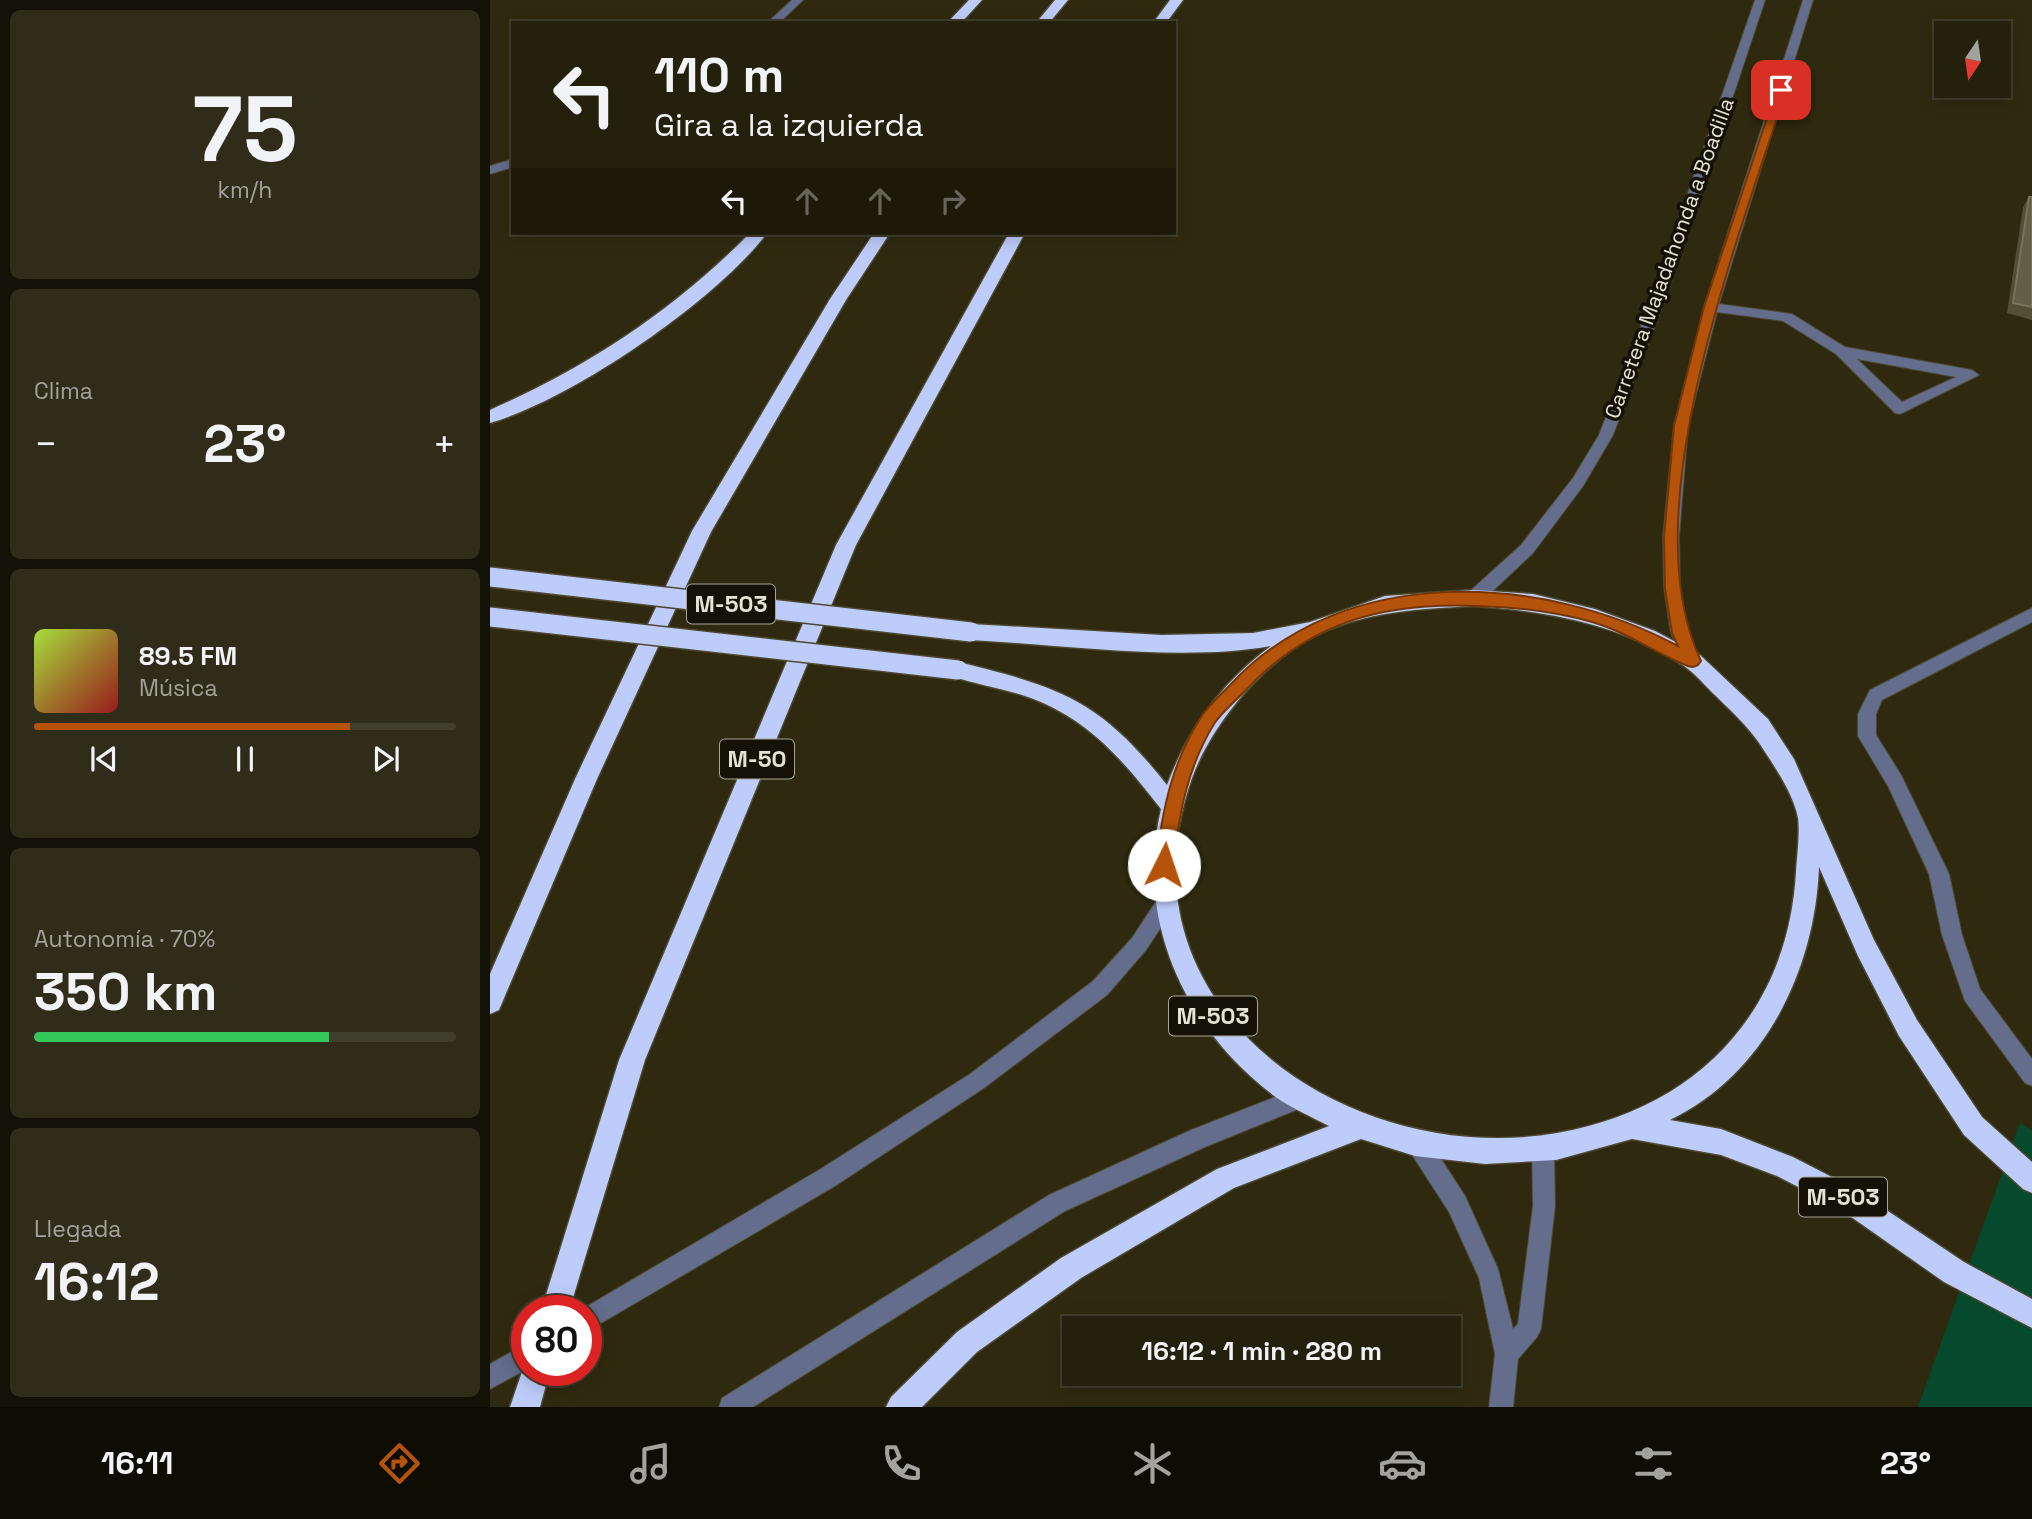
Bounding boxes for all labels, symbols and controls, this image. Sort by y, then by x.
north arrow [1934,21,2011,98]
map controls [1934,21,2011,98]
text: 110 m [654,44,784,106]
icon: left [539,49,630,140]
pin [1751,60,1811,120]
text: 75 [192,71,298,188]
icon: arrive [1762,71,1800,109]
street label: Carretera Majadahonda a Boadilla [1598,94,1740,422]
text: Gira a la izquierda [654,105,924,145]
text: km/h [218,175,272,205]
icon: left [715,182,753,220]
icon: ahead [788,182,826,220]
icon: ahead [861,182,899,220]
icon: right [934,182,972,220]
text: Clima [34,376,93,406]
text: 23° [204,411,287,477]
text: − [34,420,58,468]
text: + [432,420,456,468]
road number: M-503 [687,584,775,624]
text: 89.5 FM [139,639,237,673]
text: Música [139,673,218,703]
icon: previous [85,740,123,778]
icon: pause [226,740,264,778]
icon: next [367,740,405,778]
road number: M-50 [720,740,794,778]
position arrow [1127,828,1201,902]
text: Autonomía · 70% [34,924,215,954]
text: 350 km [34,959,217,1025]
road number: M-503 [1169,996,1257,1036]
road number: M-503 [1799,1178,1887,1216]
text: Llegada [34,1214,122,1244]
text: 16:12 [34,1249,160,1315]
speed limit sign: 80 [511,1295,602,1386]
text: 16:12 · 1 min · 280 m [1141,1334,1382,1368]
icon: directions [375,1439,424,1488]
icon: music [626,1439,675,1488]
icon: phone [877,1439,926,1488]
icon: climate [1128,1439,1177,1488]
icon: car [1378,1439,1427,1488]
icon: filters [1629,1439,1678,1488]
text: 16:11 [101,1443,174,1483]
text: 23° [1880,1443,1931,1483]

